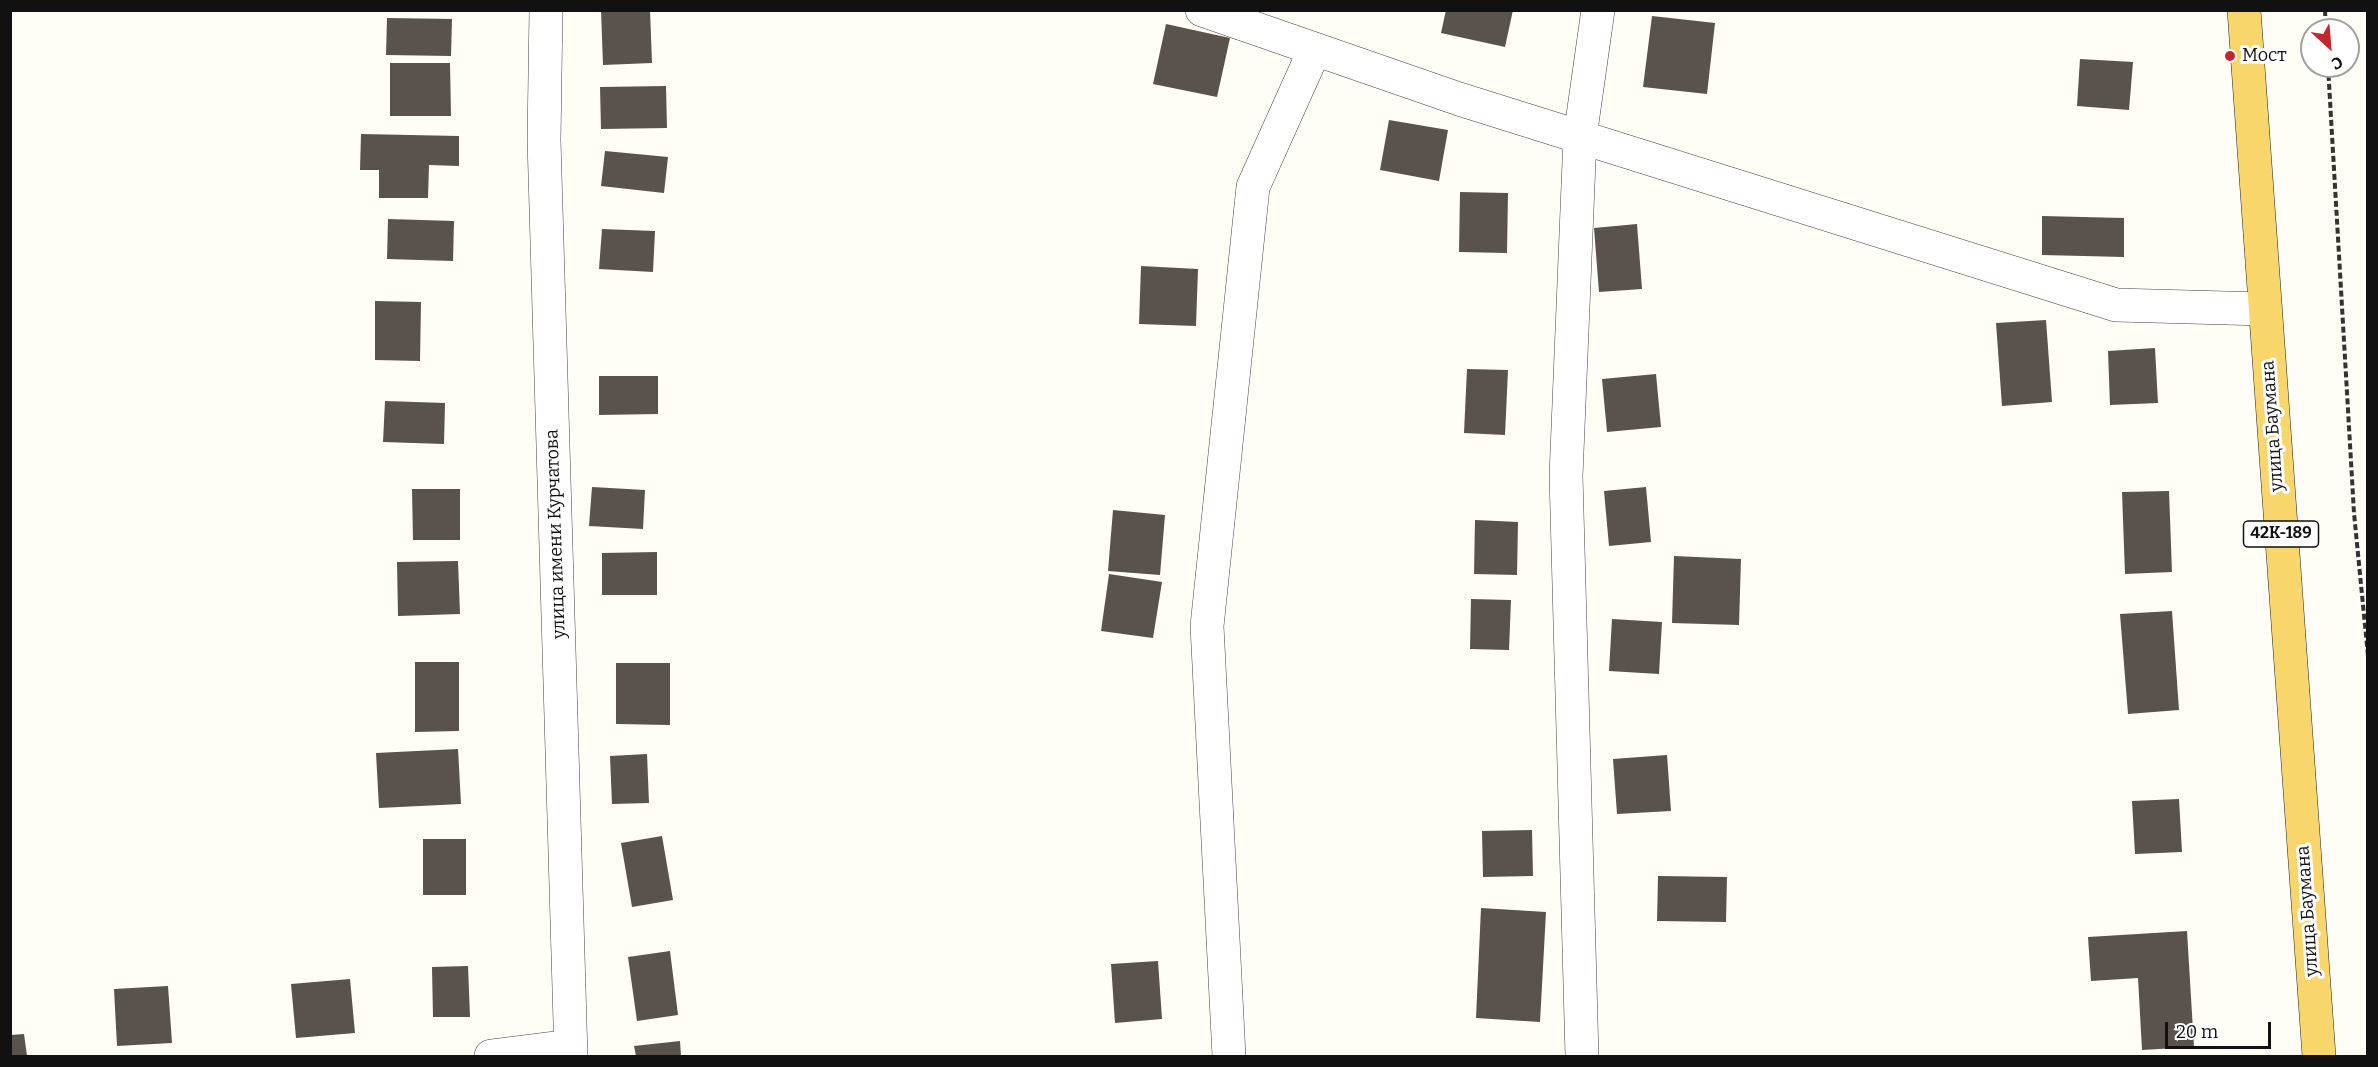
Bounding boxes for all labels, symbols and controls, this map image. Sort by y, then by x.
north arrow [2300,18,2360,78]
place label: Мост [2242,45,2286,67]
marker: Мост [2223,49,2237,63]
text: С [2329,52,2346,74]
street label: улица Баумана [2258,360,2288,492]
street label: улица имени Курчатова [542,429,570,639]
road number: 42К-189 [2244,521,2318,547]
street label: улица Баумана [2293,845,2323,977]
scale bar [2168,1010,2274,1048]
text: 20 m [2176,1021,2218,1043]

